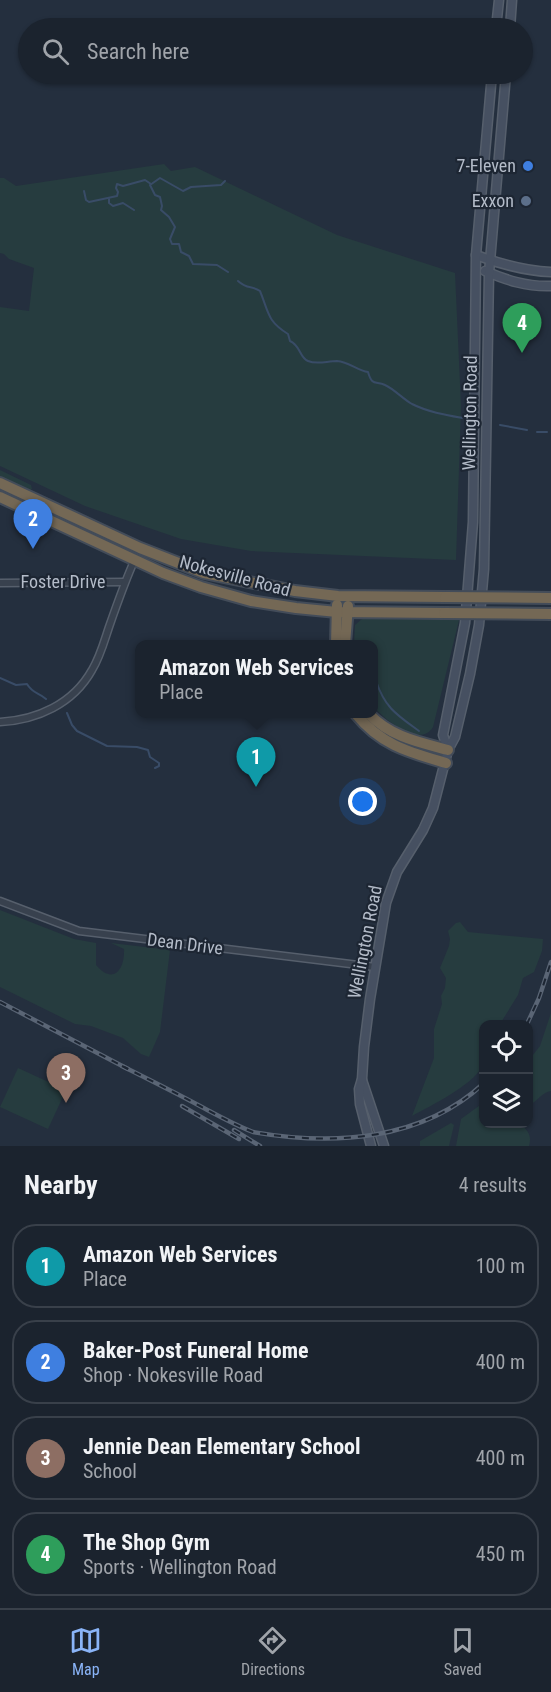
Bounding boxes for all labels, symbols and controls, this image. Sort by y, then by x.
search box [18,18,533,84]
icon: search [39,35,72,68]
text: Search here [87,39,189,64]
place label: 7-Eleven [457,155,516,176]
marker: 7-Eleven [521,159,535,173]
place label: Exxon [472,190,514,211]
marker: Exxon [519,194,533,208]
pin: 4 [502,304,542,353]
street label: Wellington Road [458,355,481,471]
pin: 2 [14,500,52,549]
street label: Nokesville Road [178,551,293,600]
street label: Foster Drive [20,571,106,592]
popup [135,640,378,718]
text: Amazon Web Services [159,655,354,680]
text: Place [159,680,203,704]
pin: 1 [236,738,276,787]
your location [348,787,377,816]
street label: Wellington Road [343,883,386,1000]
street label: Dean Drive [146,928,224,959]
map controls [479,1020,533,1128]
button: locate [479,1020,533,1074]
pin: 3 [46,1054,86,1103]
button: layers [479,1074,533,1128]
text: Nearby [24,1170,98,1200]
text: 4 results [459,1173,527,1197]
text: Amazon Web Services [83,1242,278,1267]
text: 1 [40,1254,51,1278]
text: 100 m [476,1254,525,1278]
text: Place [83,1267,127,1291]
text: Baker-Post Funeral Home [83,1338,309,1363]
text: 2 [40,1350,51,1374]
text: 400 m [476,1350,525,1374]
text: Shop · Nokesville Road [83,1363,263,1387]
text: Jennie Dean Elementary School [83,1434,361,1459]
text: 3 [40,1446,51,1470]
text: 400 m [476,1446,525,1470]
text: School [83,1459,137,1483]
text: The Shop Gym [83,1530,210,1555]
text: 4 [40,1542,51,1566]
text: 450 m [476,1542,525,1566]
text: Sports · Wellington Road [83,1555,277,1579]
tab: Map [69,1624,102,1679]
tab: Directions [241,1624,305,1679]
tab: Saved [444,1624,482,1679]

